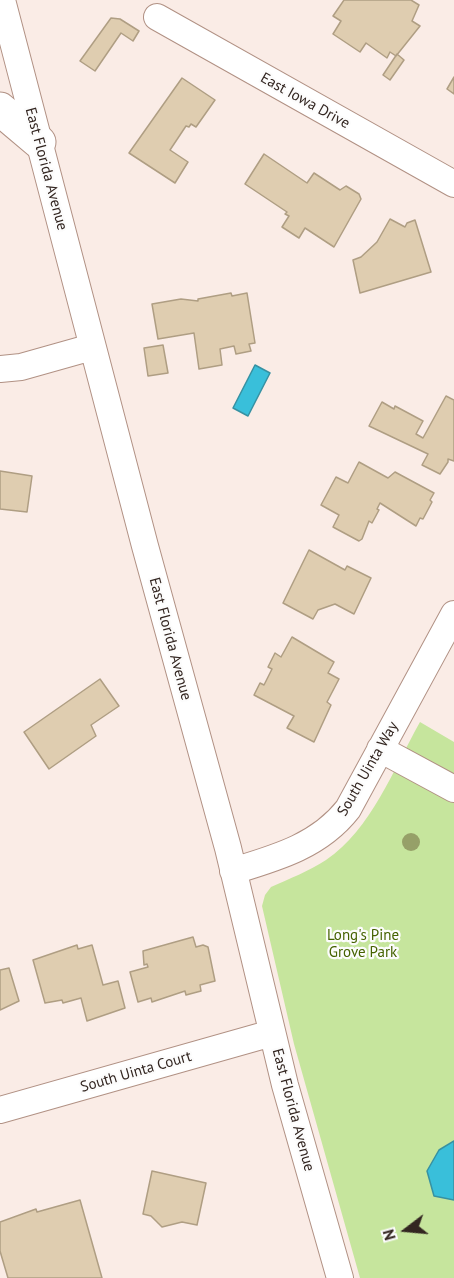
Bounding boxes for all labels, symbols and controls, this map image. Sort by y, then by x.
street label: East Iowa Drive [257,69,353,133]
street label: East Florida Avenue [21,106,71,232]
street label: East Florida Avenue [145,576,195,702]
street label: South Uinta Way [334,719,402,819]
park label: Long's Pine Grove Park [327,927,399,962]
street label: East Florida Avenue [268,1047,318,1173]
street label: South Uinta Court [78,1048,194,1096]
north arrow [376,1200,436,1260]
text: N [378,1227,400,1243]

